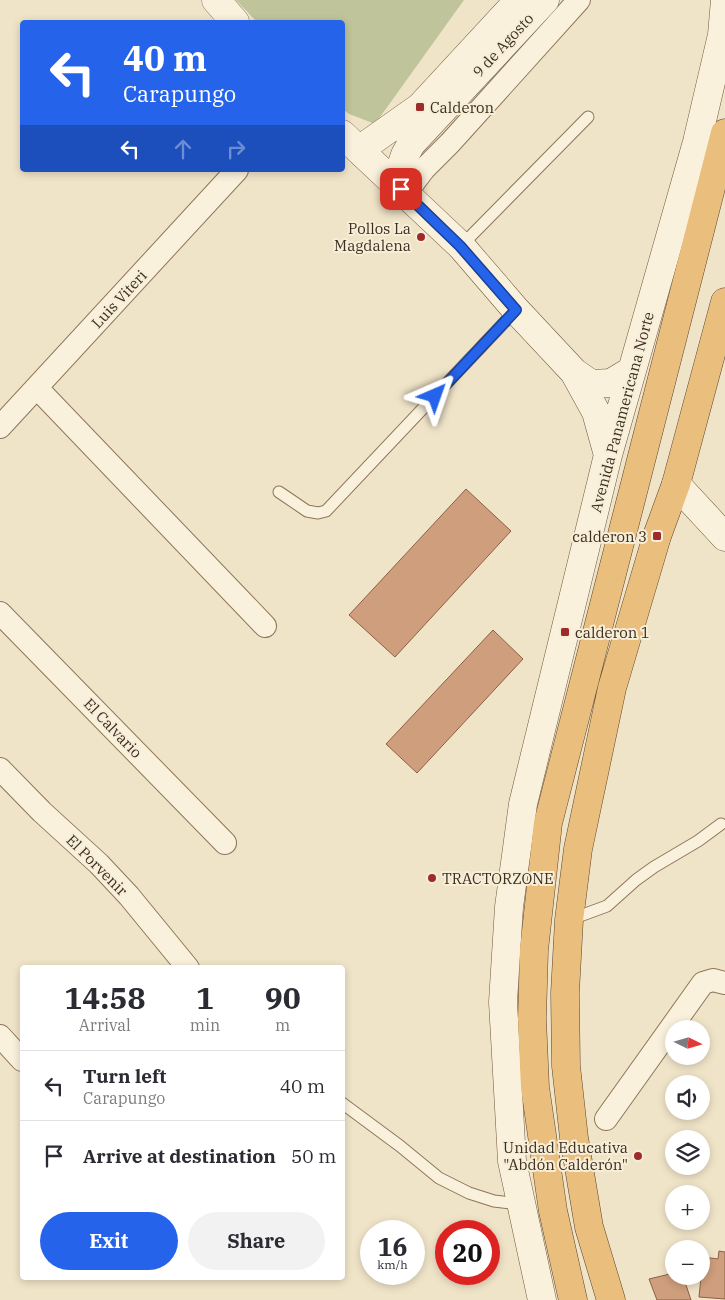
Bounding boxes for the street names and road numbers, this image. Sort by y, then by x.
street label: 9 de Agosto [468,9,538,81]
street label: Luis Viteri [87,266,151,332]
street label: Avenida Panamericana Norte [586,310,658,514]
street label: El Calvario [80,694,146,762]
street label: El Porvenir [62,830,132,900]

